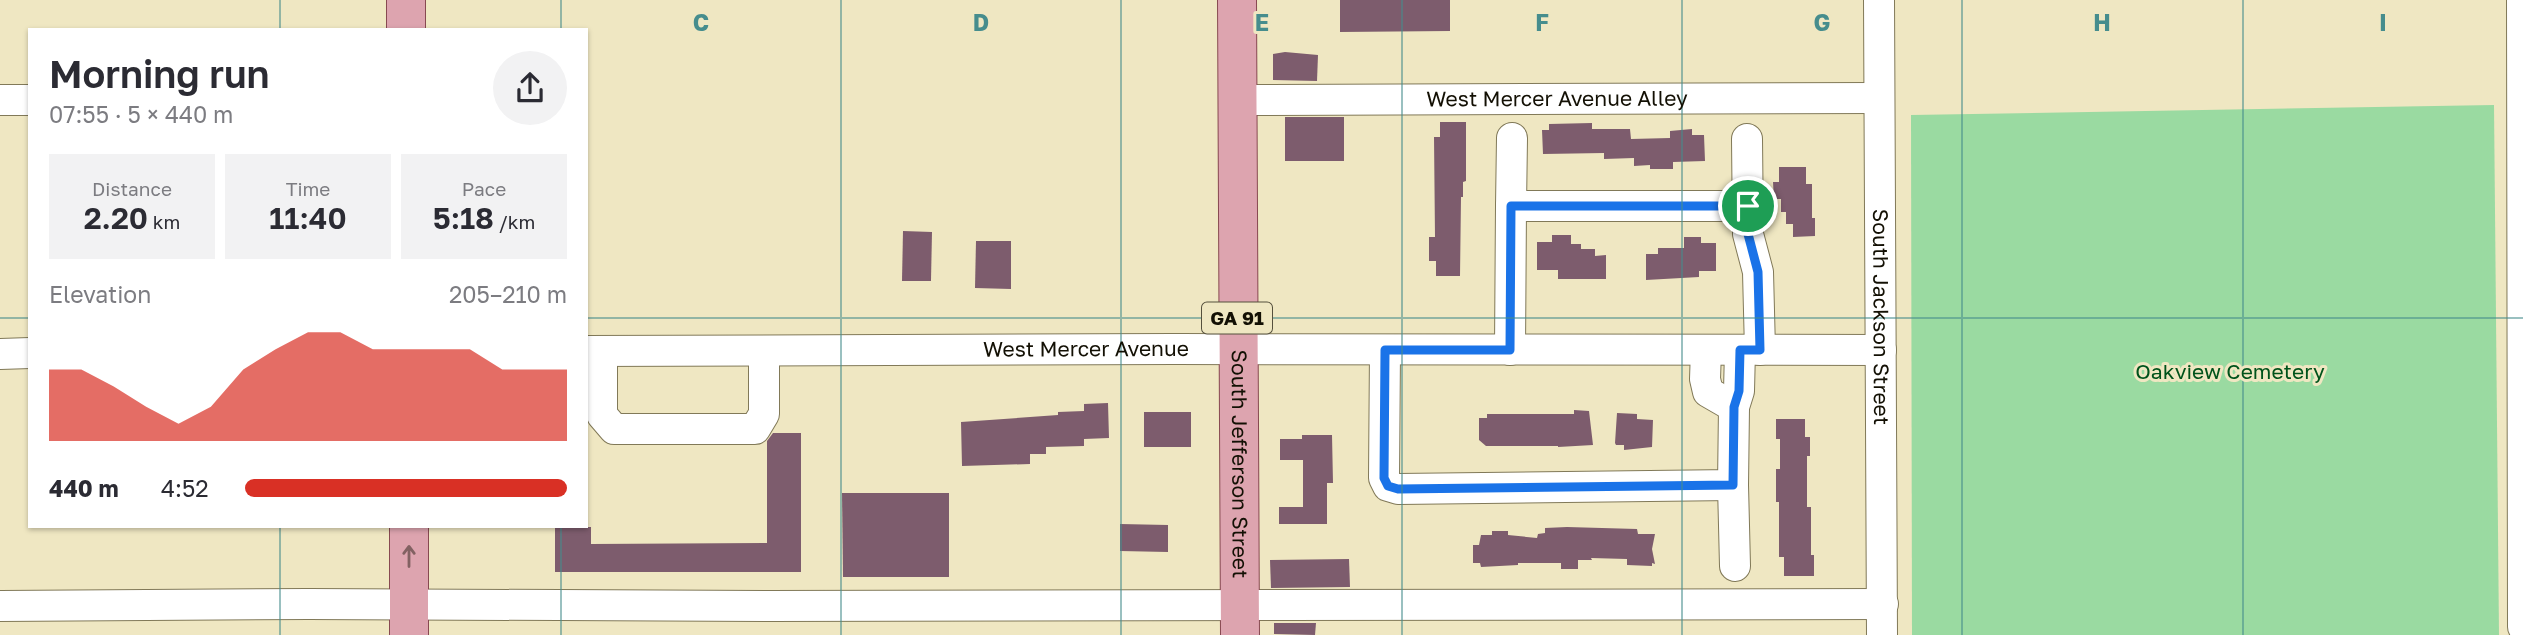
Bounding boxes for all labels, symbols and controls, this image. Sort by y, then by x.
text: C [693,8,709,36]
text: D [973,8,989,36]
text: E [1255,8,1269,36]
text: F [1535,8,1549,36]
text: G [1814,8,1830,36]
text: H [2093,8,2111,36]
text: I [2379,8,2387,36]
text: Morning run [49,51,270,96]
button: share [493,51,567,125]
street label: West Mercer Avenue Alley [1426,85,1688,111]
text: 07:55 · 5 × 440 m [49,100,233,128]
pin [1718,176,1778,236]
text: Distance [92,177,172,200]
text: Time [286,177,330,200]
text: Pace [462,177,506,200]
icon: arrive [1729,187,1767,225]
text: 2.20 [84,200,148,236]
text: 11:40 [269,200,347,236]
text: 5:18 [433,200,494,236]
street label: South Jackson Street [1868,209,1895,425]
text: km [148,210,180,233]
text: /km [494,210,535,233]
text: Elevation [49,280,151,308]
text: 205–210 m [449,280,567,308]
road number: GA 91 [1202,302,1272,334]
street label: West Mercer Avenue [983,335,1189,362]
street label: South Jefferson Street [1227,350,1254,578]
park label: Oakview Cemetery [2135,358,2325,384]
text: 440 m [49,474,119,502]
text: 4:52 [161,474,209,502]
one-way arrow [402,545,416,568]

